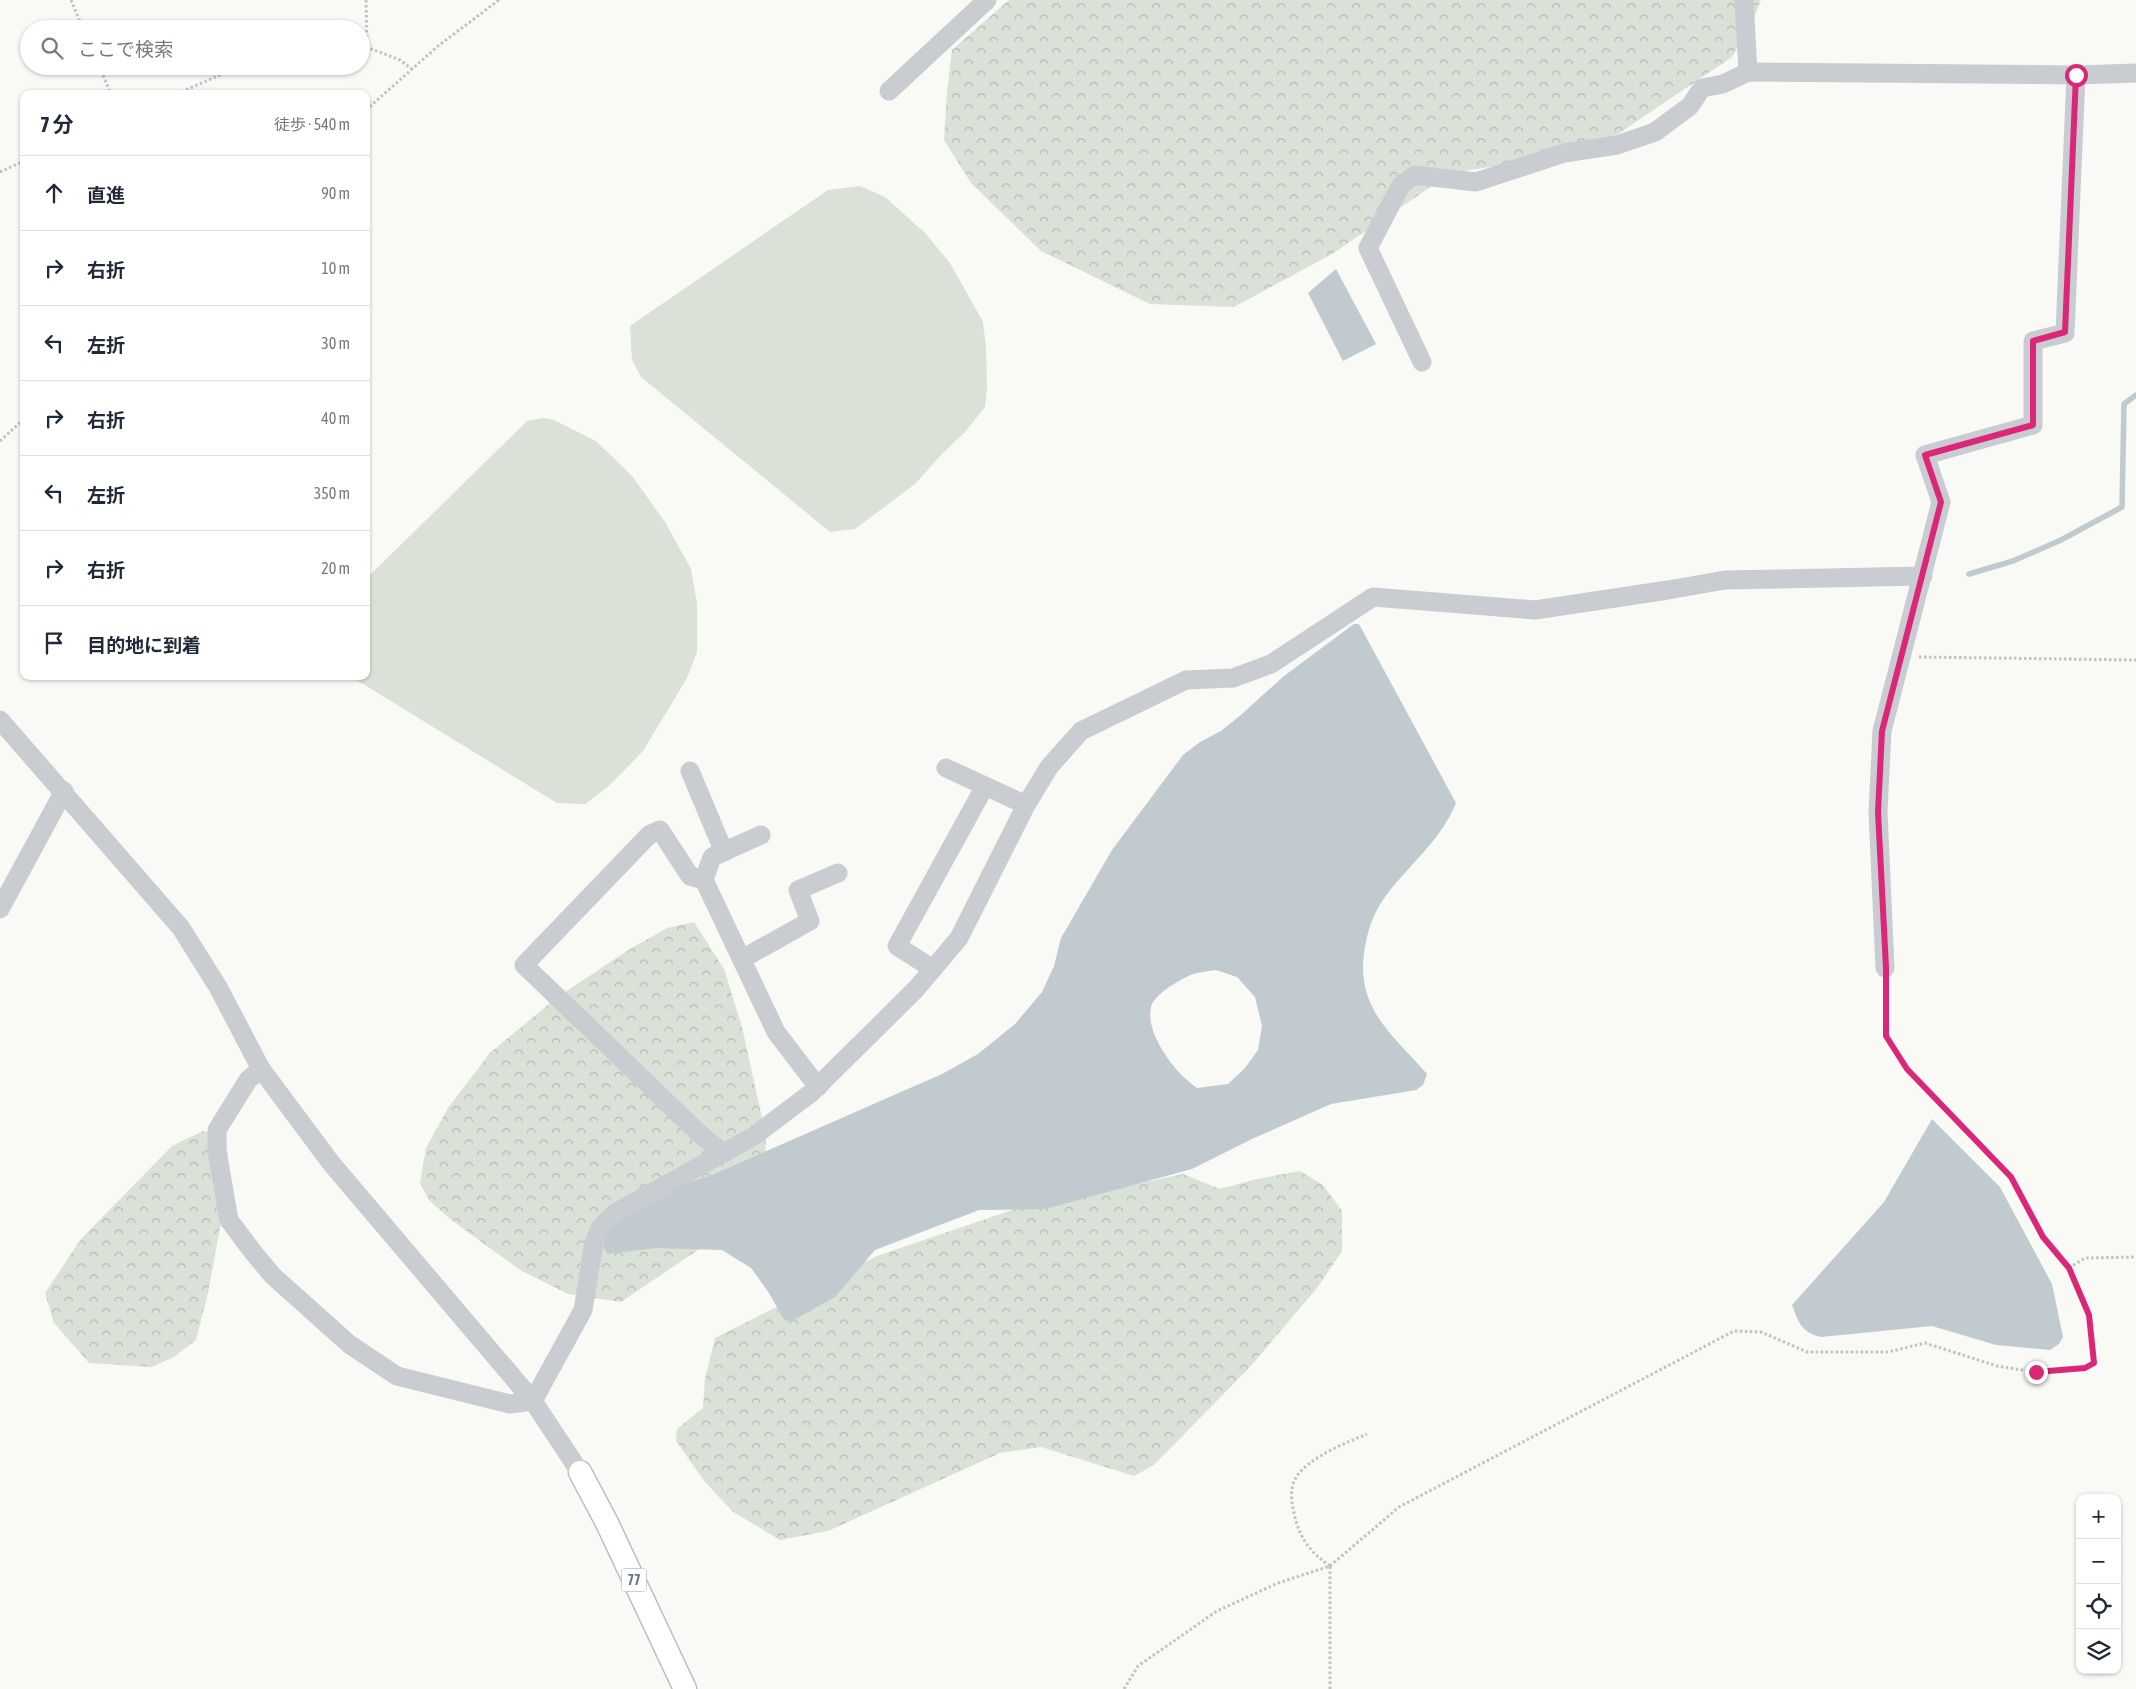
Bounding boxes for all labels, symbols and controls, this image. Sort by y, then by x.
search box [20,20,370,75]
icon: search [38,34,66,62]
text: ここで検索 [78,38,173,60]
route start [2065,64,2088,87]
text: 7 分 [40,112,74,136]
text: 徒歩 · 540 m [274,115,350,133]
icon: ahead [40,179,68,207]
text: 直進 [87,184,125,206]
text: 90 m [321,184,350,202]
icon: right [40,254,68,282]
text: 右折 [87,259,125,281]
text: 10 m [321,259,350,277]
icon: left [40,329,68,357]
text: 左折 [87,334,125,356]
text: 30 m [321,334,350,352]
icon: right [40,404,68,432]
text: 右折 [87,409,125,431]
text: 40 m [321,409,350,427]
icon: left [40,479,68,507]
text: 左折 [87,484,125,506]
text: 350 m [314,484,350,502]
icon: right [40,554,68,582]
text: 右折 [87,559,125,581]
text: 20 m [321,559,350,577]
icon: arrive [40,629,68,657]
text: 目的地に到着 [87,634,201,656]
route end [2025,1361,2048,1384]
map controls [2076,1494,2121,1674]
button: + [2076,1494,2121,1539]
button: − [2076,1539,2121,1584]
road number: 77 [622,1568,646,1592]
button: locate [2076,1584,2121,1629]
button: layers [2076,1629,2121,1674]

